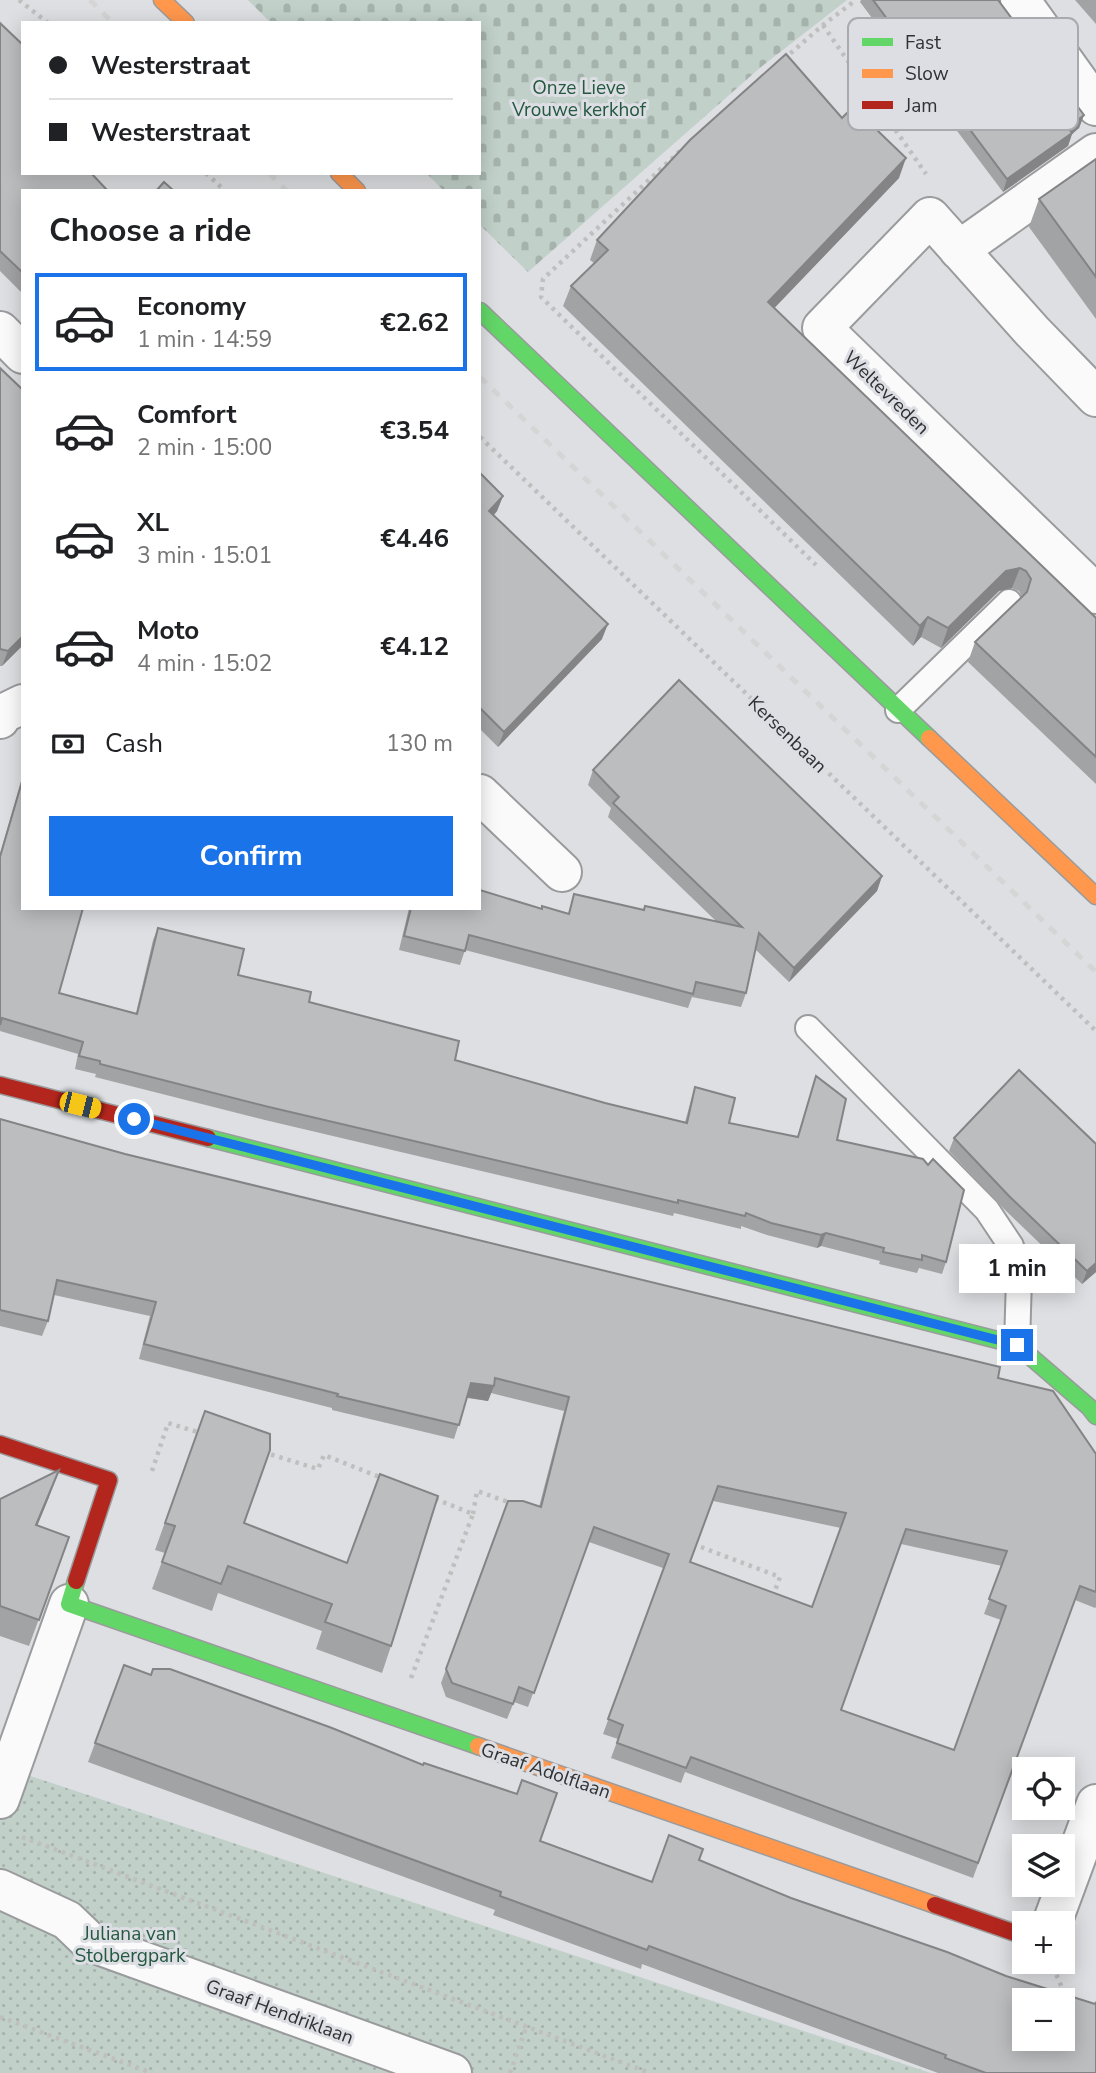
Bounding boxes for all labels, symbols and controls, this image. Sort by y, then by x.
legend [848,18,1078,130]
text: Fast [905,30,941,56]
text: Westerstraat [91,48,250,83]
text: Slow [905,61,949,87]
park label: Onze Lieve Vrouwe kerkhof [511,75,647,123]
text: Jam [904,93,938,119]
text: Westerstraat [91,115,250,150]
text: Choose a ride [49,209,251,252]
text: Economy [137,289,246,324]
icon: car [53,291,116,354]
text: €2.62 [380,305,449,340]
text: 1 min · 14:59 [137,324,272,355]
street label: Weltevreden [838,345,935,440]
text: Comfort [137,397,237,432]
icon: car [53,399,116,462]
text: €3.54 [380,413,449,448]
text: 2 min · 15:00 [137,432,272,463]
text: XL [137,505,169,540]
icon: car [53,507,116,570]
text: €4.46 [380,521,449,556]
text: 3 min · 15:01 [137,540,272,571]
text: Moto [137,613,199,648]
icon: car [53,615,116,678]
text: €4.12 [380,629,449,664]
text: 4 min · 15:02 [137,648,272,679]
street label: Kersenbaan [742,690,832,779]
icon: cash [49,725,87,763]
text: Cash [105,726,163,761]
text: 130 m [386,728,453,759]
button: Confirm [49,816,453,896]
car [58,1090,103,1120]
route start [118,1103,150,1135]
callout: 1 min [959,1244,1075,1292]
text: 1 min [987,1253,1047,1284]
route end [1001,1329,1033,1361]
street label: Graaf Adolflaan [477,1737,614,1805]
map controls [1012,1757,1075,2051]
button: locate [1012,1757,1075,1820]
button: layers [1012,1834,1075,1897]
button: + [1012,1911,1075,1974]
park label: Juliana van Stolbergpark [75,1921,186,1969]
street label: Graaf Hendriklaan [202,1973,357,2051]
button: − [1012,1988,1075,2051]

